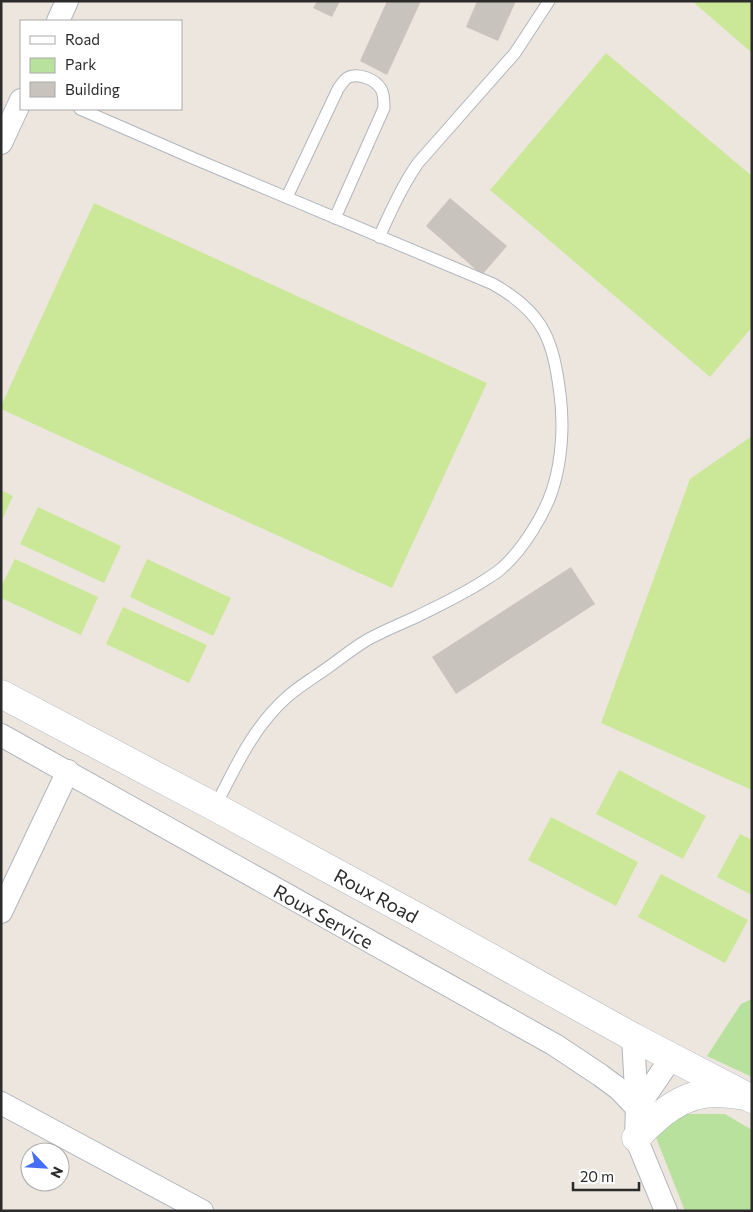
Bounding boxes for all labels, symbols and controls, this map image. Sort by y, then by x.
legend [20,20,182,110]
text: Road [65,30,100,48]
text: Park [65,55,96,73]
text: Building [65,80,120,98]
street label: Roux Road [331,863,423,927]
street label: Roux Service [270,879,378,953]
north arrow [20,1142,70,1192]
scale bar [573,1160,639,1192]
text: N [47,1164,67,1181]
text: 20 m [580,1167,614,1185]

